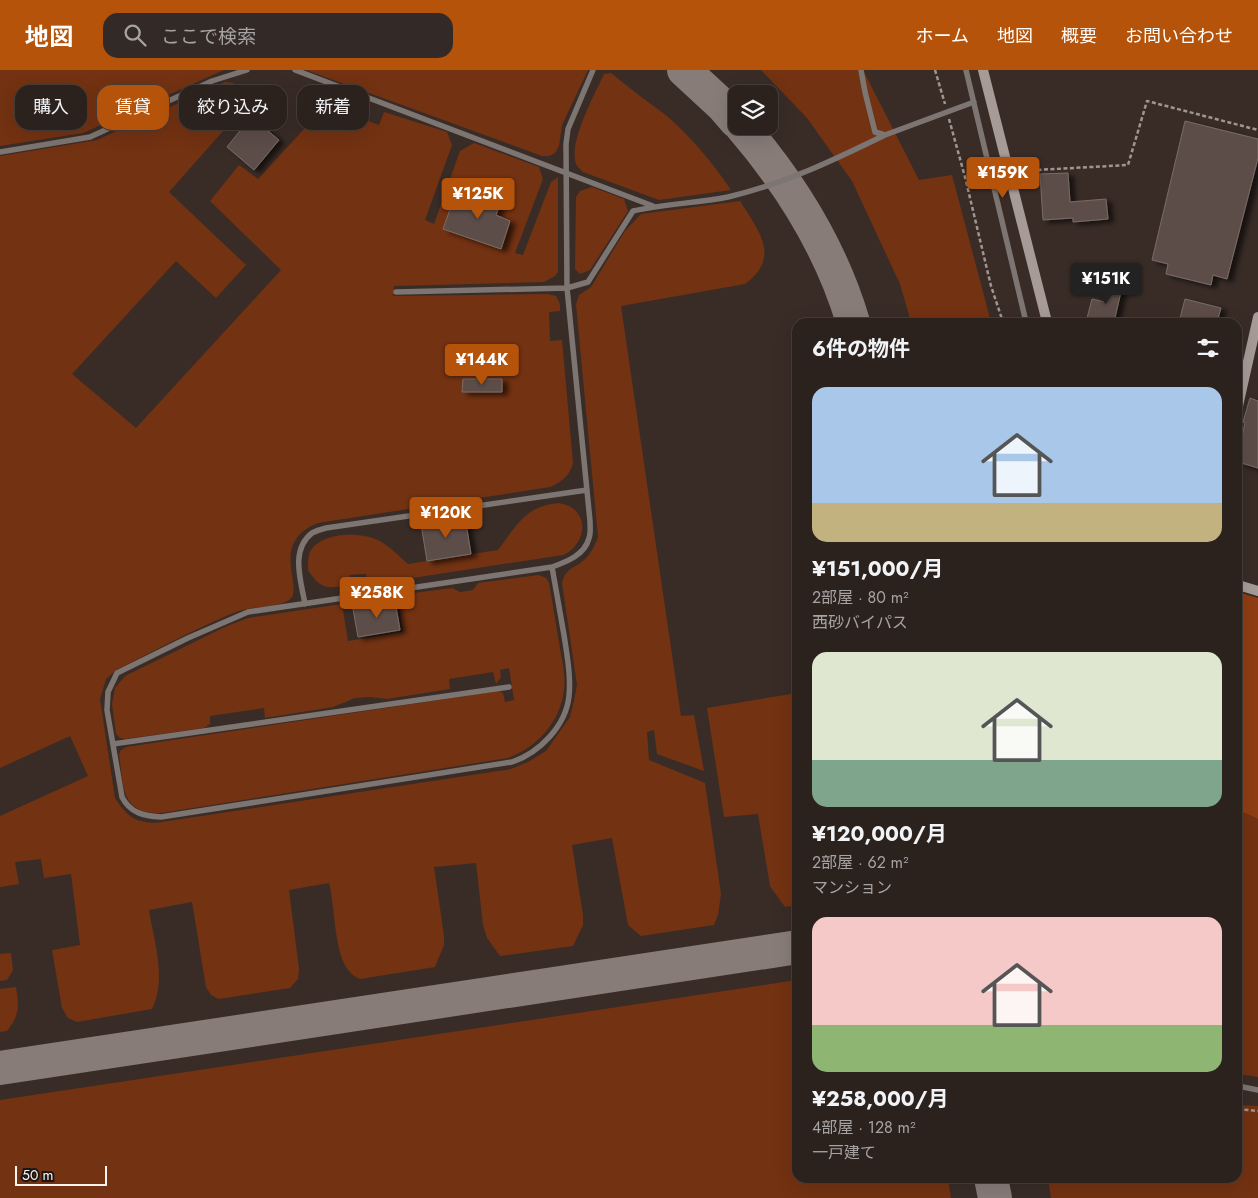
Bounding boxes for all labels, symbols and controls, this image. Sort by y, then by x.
search box [103,13,453,58]
text: 地図 [25,19,73,54]
icon: search [121,21,149,49]
text: ここで検索 [161,23,256,50]
text: ホーム [916,23,969,49]
text: 地図 [997,23,1033,49]
text: 概要 [1061,23,1097,49]
text: お問い合わせ [1125,23,1233,49]
chip: 購入 [15,85,87,130]
chip: 賃貸 [97,85,169,130]
chip: 絞り込み [179,85,287,130]
chip: 新着 [297,85,369,130]
map controls [728,85,778,135]
button: layers [728,85,778,135]
pin: ¥159K [968,156,1038,199]
text: ¥159K [977,161,1029,184]
pin: ¥125K [443,178,513,220]
text: ¥125K [453,182,503,205]
pin: ¥151K [1071,262,1141,305]
text: ¥151K [1082,267,1130,290]
text: 6件の物件 [812,334,910,364]
icon: filters [1194,334,1222,362]
pin: ¥144K [447,344,517,386]
text: ¥144K [456,348,508,371]
icon: home [972,420,1062,510]
pin: ¥120K [411,496,481,539]
text: ¥120K [420,501,472,524]
text: ¥151,000/月 [812,554,943,584]
pin: ¥258K [342,576,412,619]
text: ¥258K [351,581,403,604]
text: 2部屋 · 80 m² [812,586,909,609]
text: 西砂バイパス [812,611,908,634]
icon: home [972,685,1062,775]
text: ¥120,000/月 [812,819,947,849]
text: 2部屋 · 62 m² [812,851,909,874]
text: マンション [812,876,892,899]
icon: home [972,950,1062,1040]
text: ¥258,000/月 [812,1084,949,1114]
text: 4部屋 · 128 m² [812,1116,916,1139]
text: 一戸建て [812,1141,876,1164]
scale bar [15,1163,108,1186]
text: 50 m [22,1165,53,1185]

